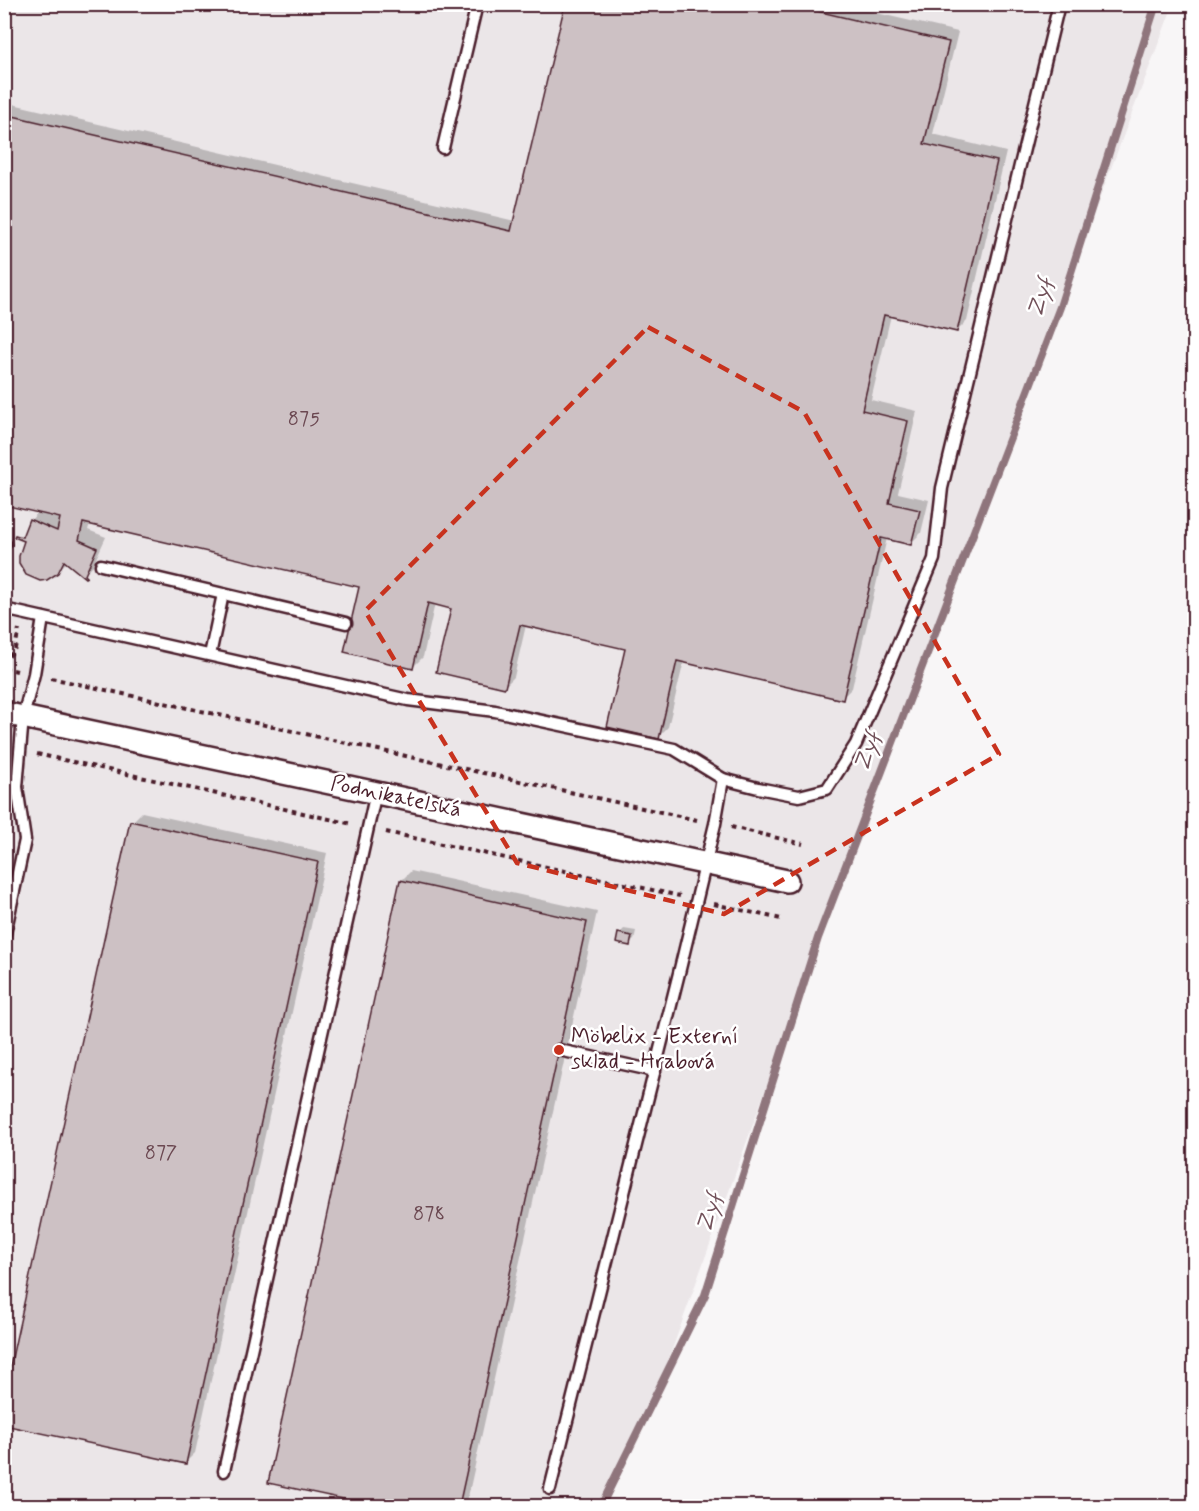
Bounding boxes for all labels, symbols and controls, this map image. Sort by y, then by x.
water label: Zyf [1020,272,1063,322]
house number: 875 [288,406,320,433]
water label: Zyf [846,725,891,776]
street label: Podnikatelská [328,770,464,824]
place label: Möbelix - Externí sklad - Hrabová [571,1023,738,1076]
marker: Möbelix - Externí sklad - Hrabová [552,1043,566,1057]
house number: 877 [145,1140,177,1167]
water label: Zyf [689,1187,732,1237]
house number: 878 [413,1201,445,1228]

